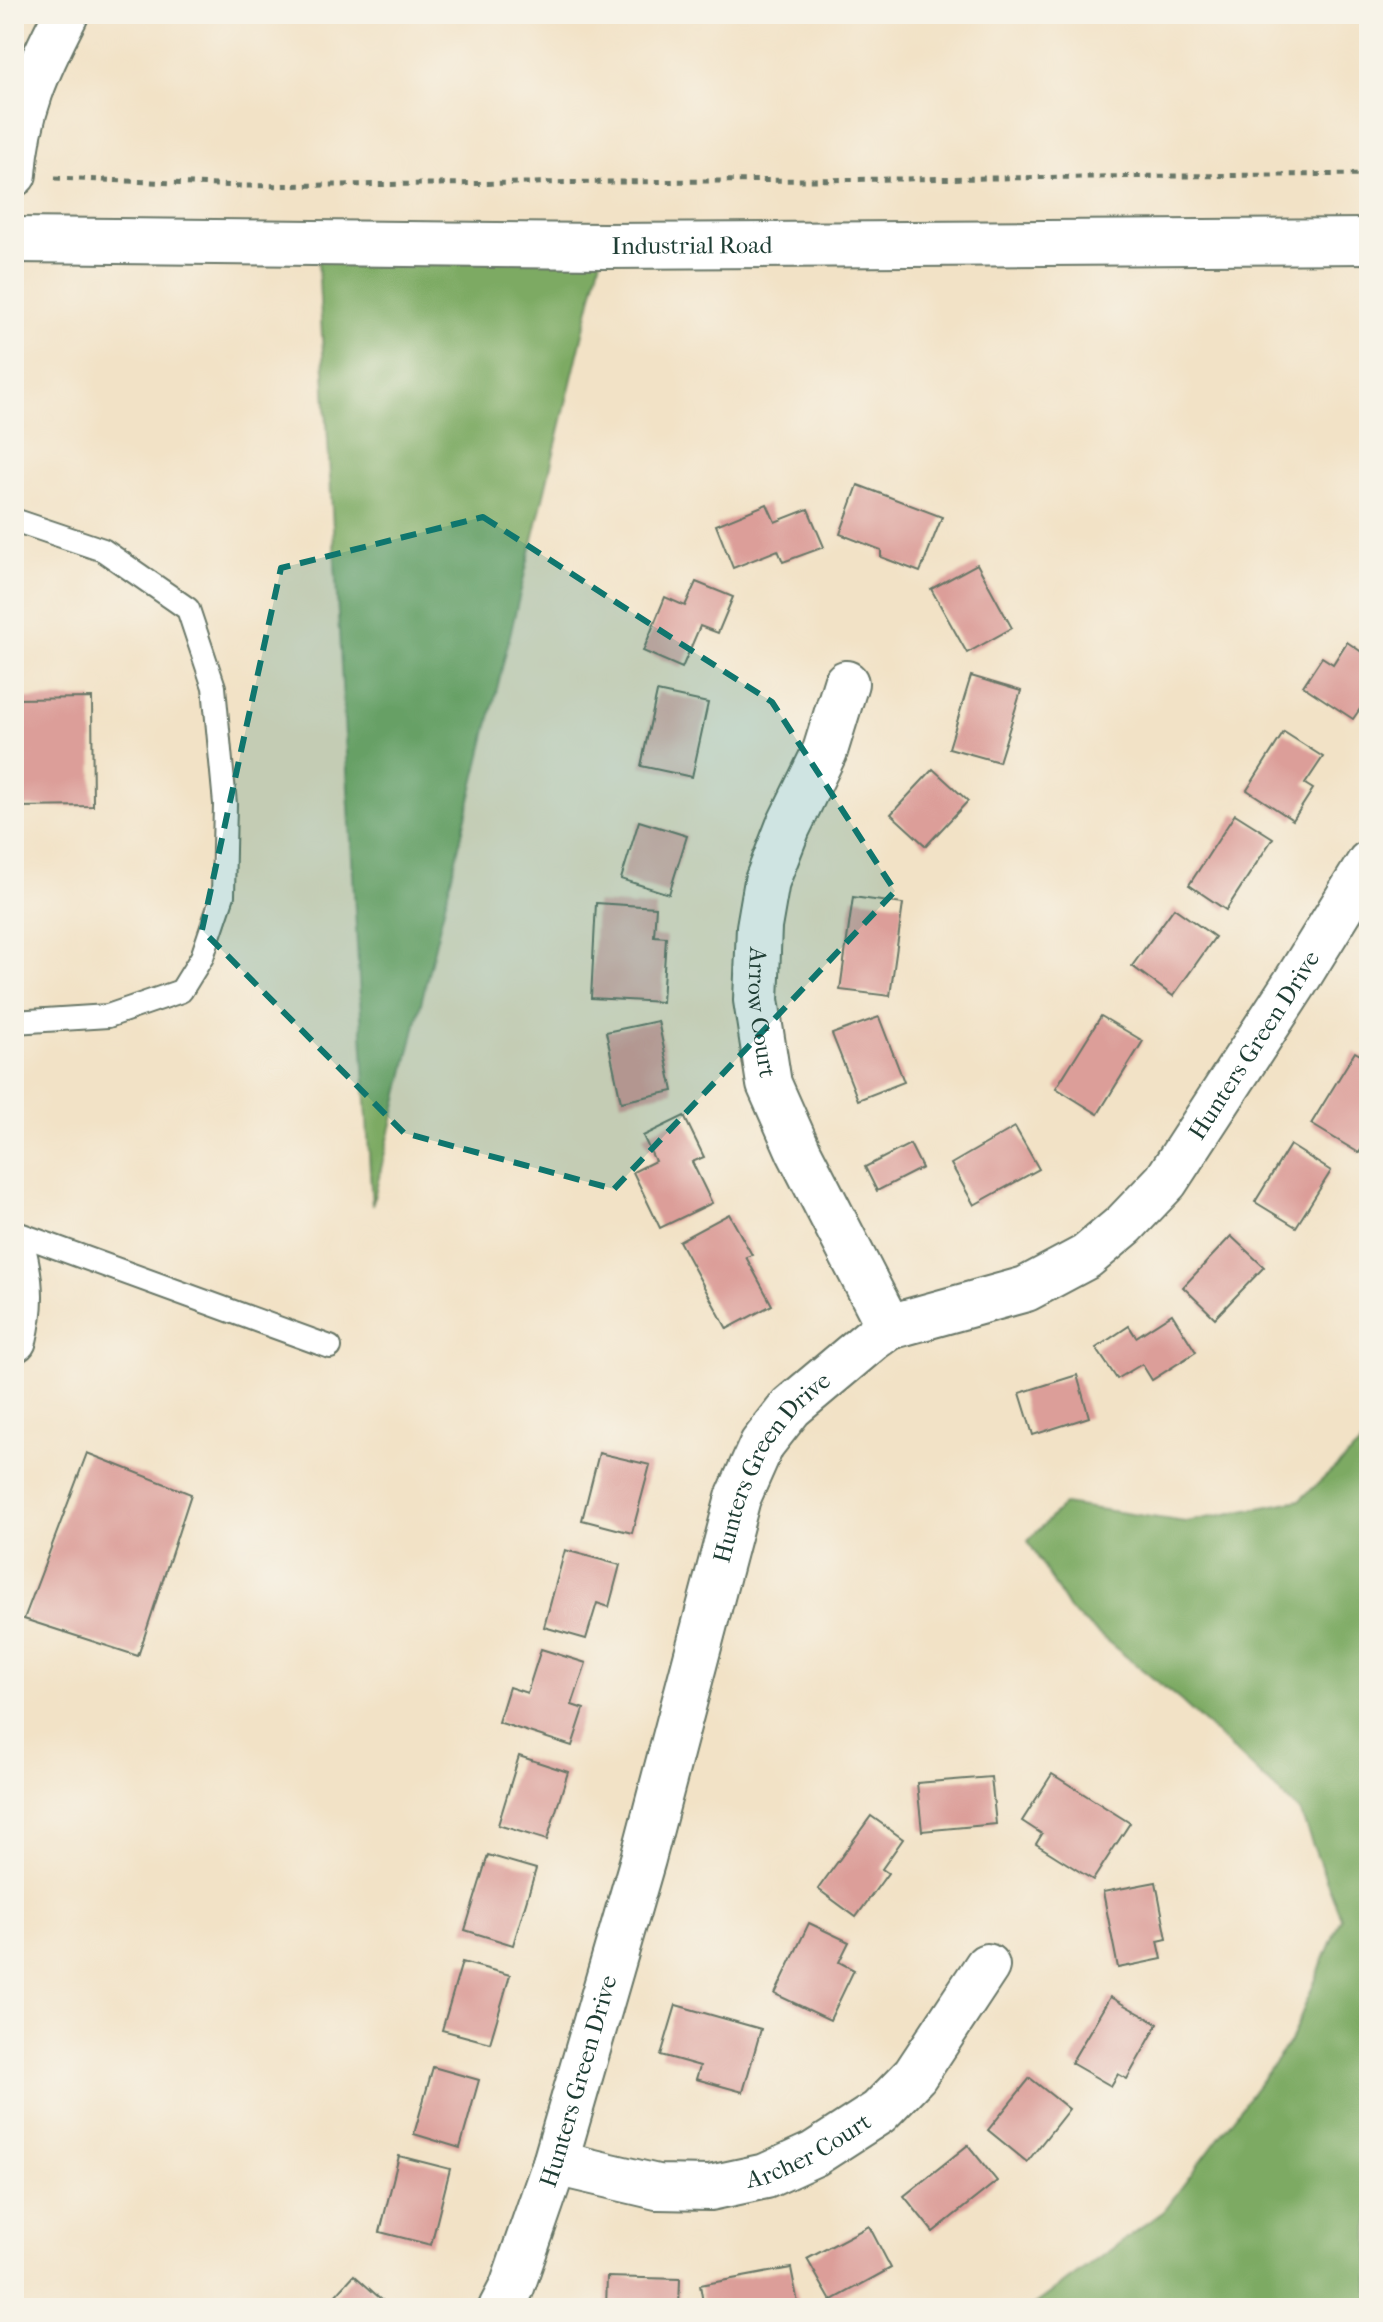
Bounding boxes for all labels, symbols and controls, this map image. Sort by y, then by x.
street label: Industrial Road [611,231,773,260]
street label: Arrow Court [741,945,782,1080]
street label: Hunters Green Drive [1183,945,1326,1145]
street label: Hunters Green Drive [708,1366,836,1566]
street label: Hunters Green Drive [534,1972,623,2191]
street label: Archer Court [743,2107,876,2194]

